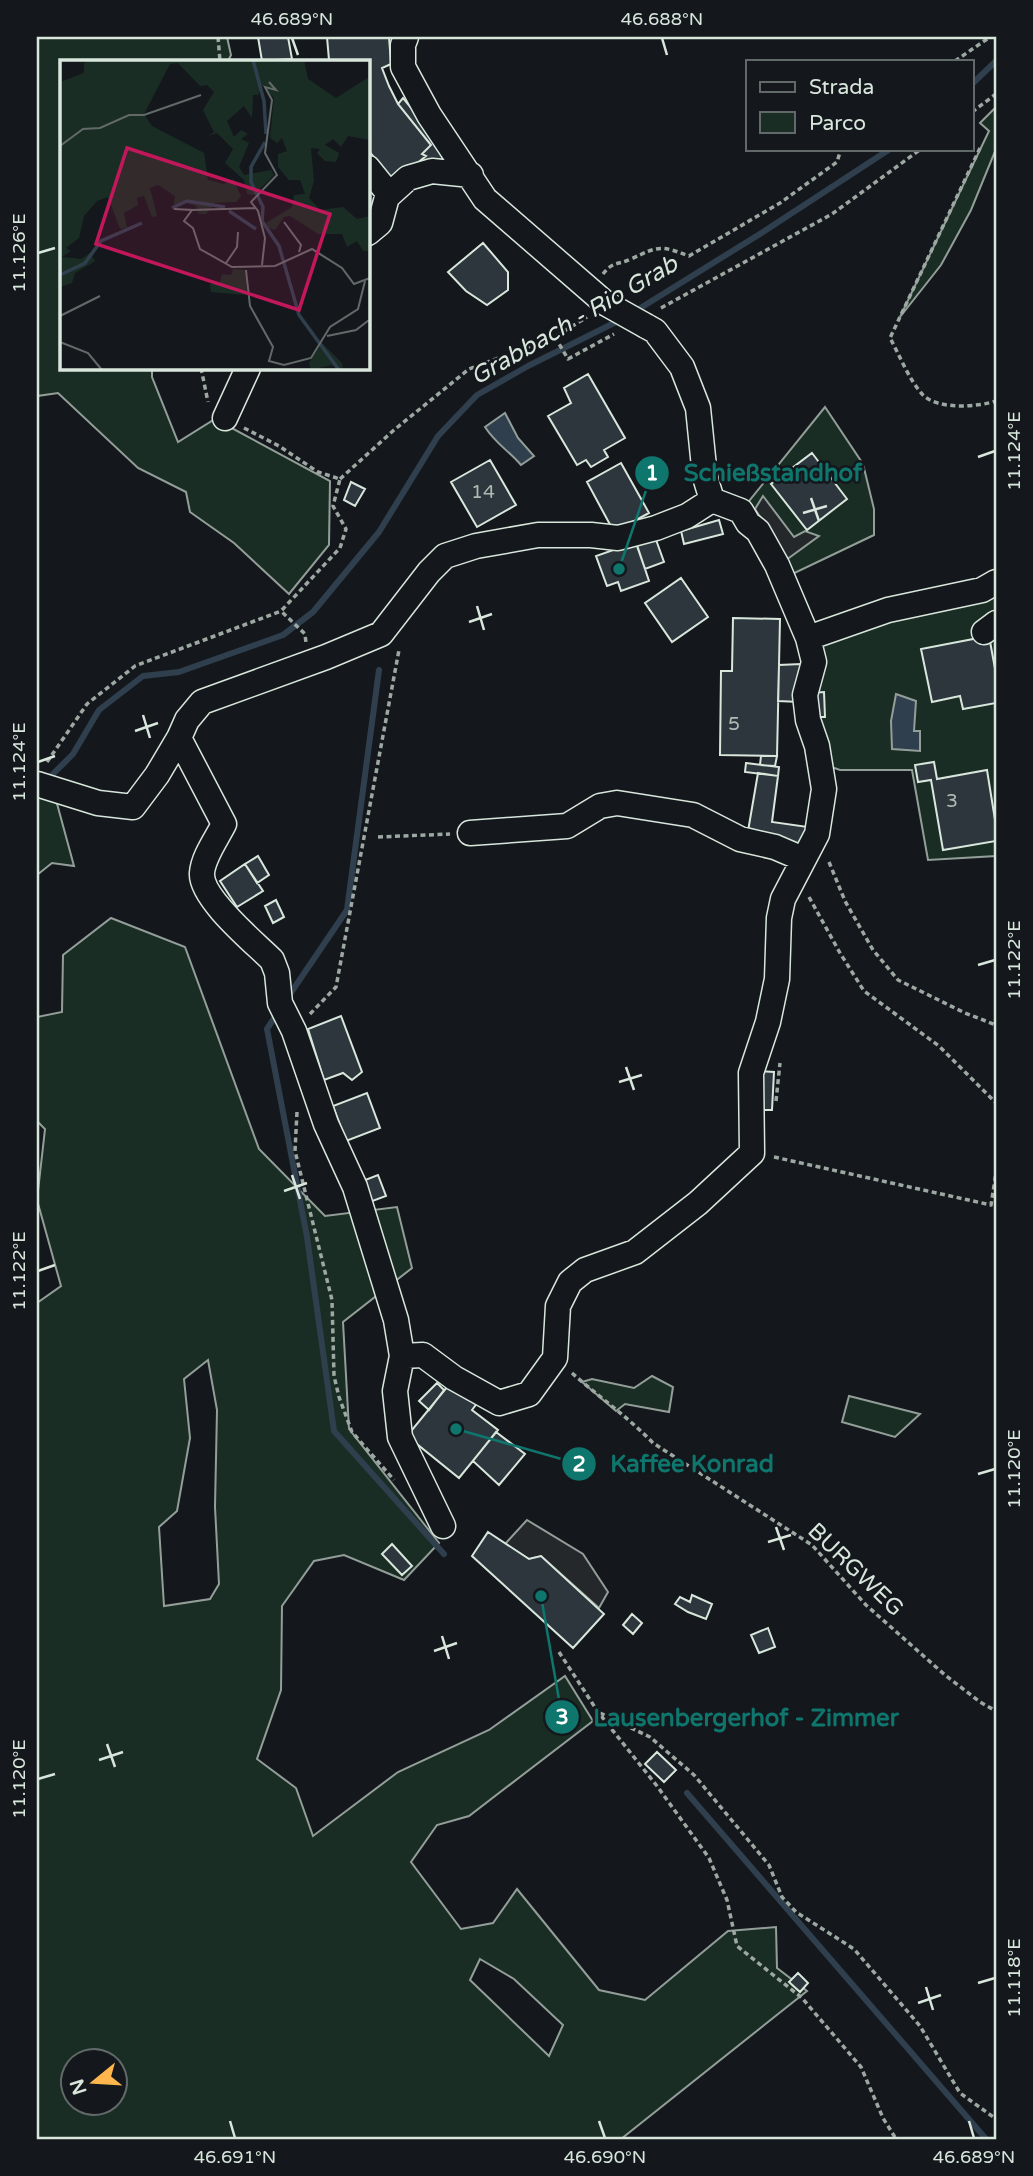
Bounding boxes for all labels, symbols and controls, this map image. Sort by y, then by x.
text: 46.689°N [251,8,333,30]
text: 46.688°N [621,8,703,30]
inset map [60,60,369,369]
legend [746,60,974,150]
text: Strada [809,75,874,100]
text: Parco [809,111,866,136]
text: 11.126°E [8,213,30,293]
water label: Grabbach - Rio Grab [466,248,685,392]
text: 11.124°E [1003,411,1025,491]
callout: Schießstandhof [634,450,876,495]
text: Schießstandhof [684,459,863,488]
text: 1 [645,461,659,486]
house number: 14 [471,481,495,503]
house number: 5 [728,713,740,735]
text: 11.124°E [8,722,30,802]
house number: 3 [946,790,958,812]
text: 11.122°E [1003,920,1025,1000]
text: 11.122°E [8,1231,30,1311]
text: 11.120°E [1003,1429,1025,1509]
callout: Kaffee Konrad [562,1441,788,1486]
text: Kaffee Konrad [610,1450,774,1479]
text: 2 [572,1452,586,1477]
street label: BURGWEG [802,1517,909,1622]
callout: Lausenbergerhof - Zimmer [544,1695,913,1740]
text: Lausenbergerhof - Zimmer [593,1704,900,1733]
text: 3 [555,1705,569,1730]
text: 11.120°E [8,1739,30,1819]
text: 11.118°E [1003,1938,1025,2018]
north arrow [60,2046,130,2116]
text: N [66,2076,92,2098]
text: 46.691°N [194,2146,276,2168]
text: 46.690°N [564,2146,646,2168]
text: 46.689°N [933,2146,1015,2168]

